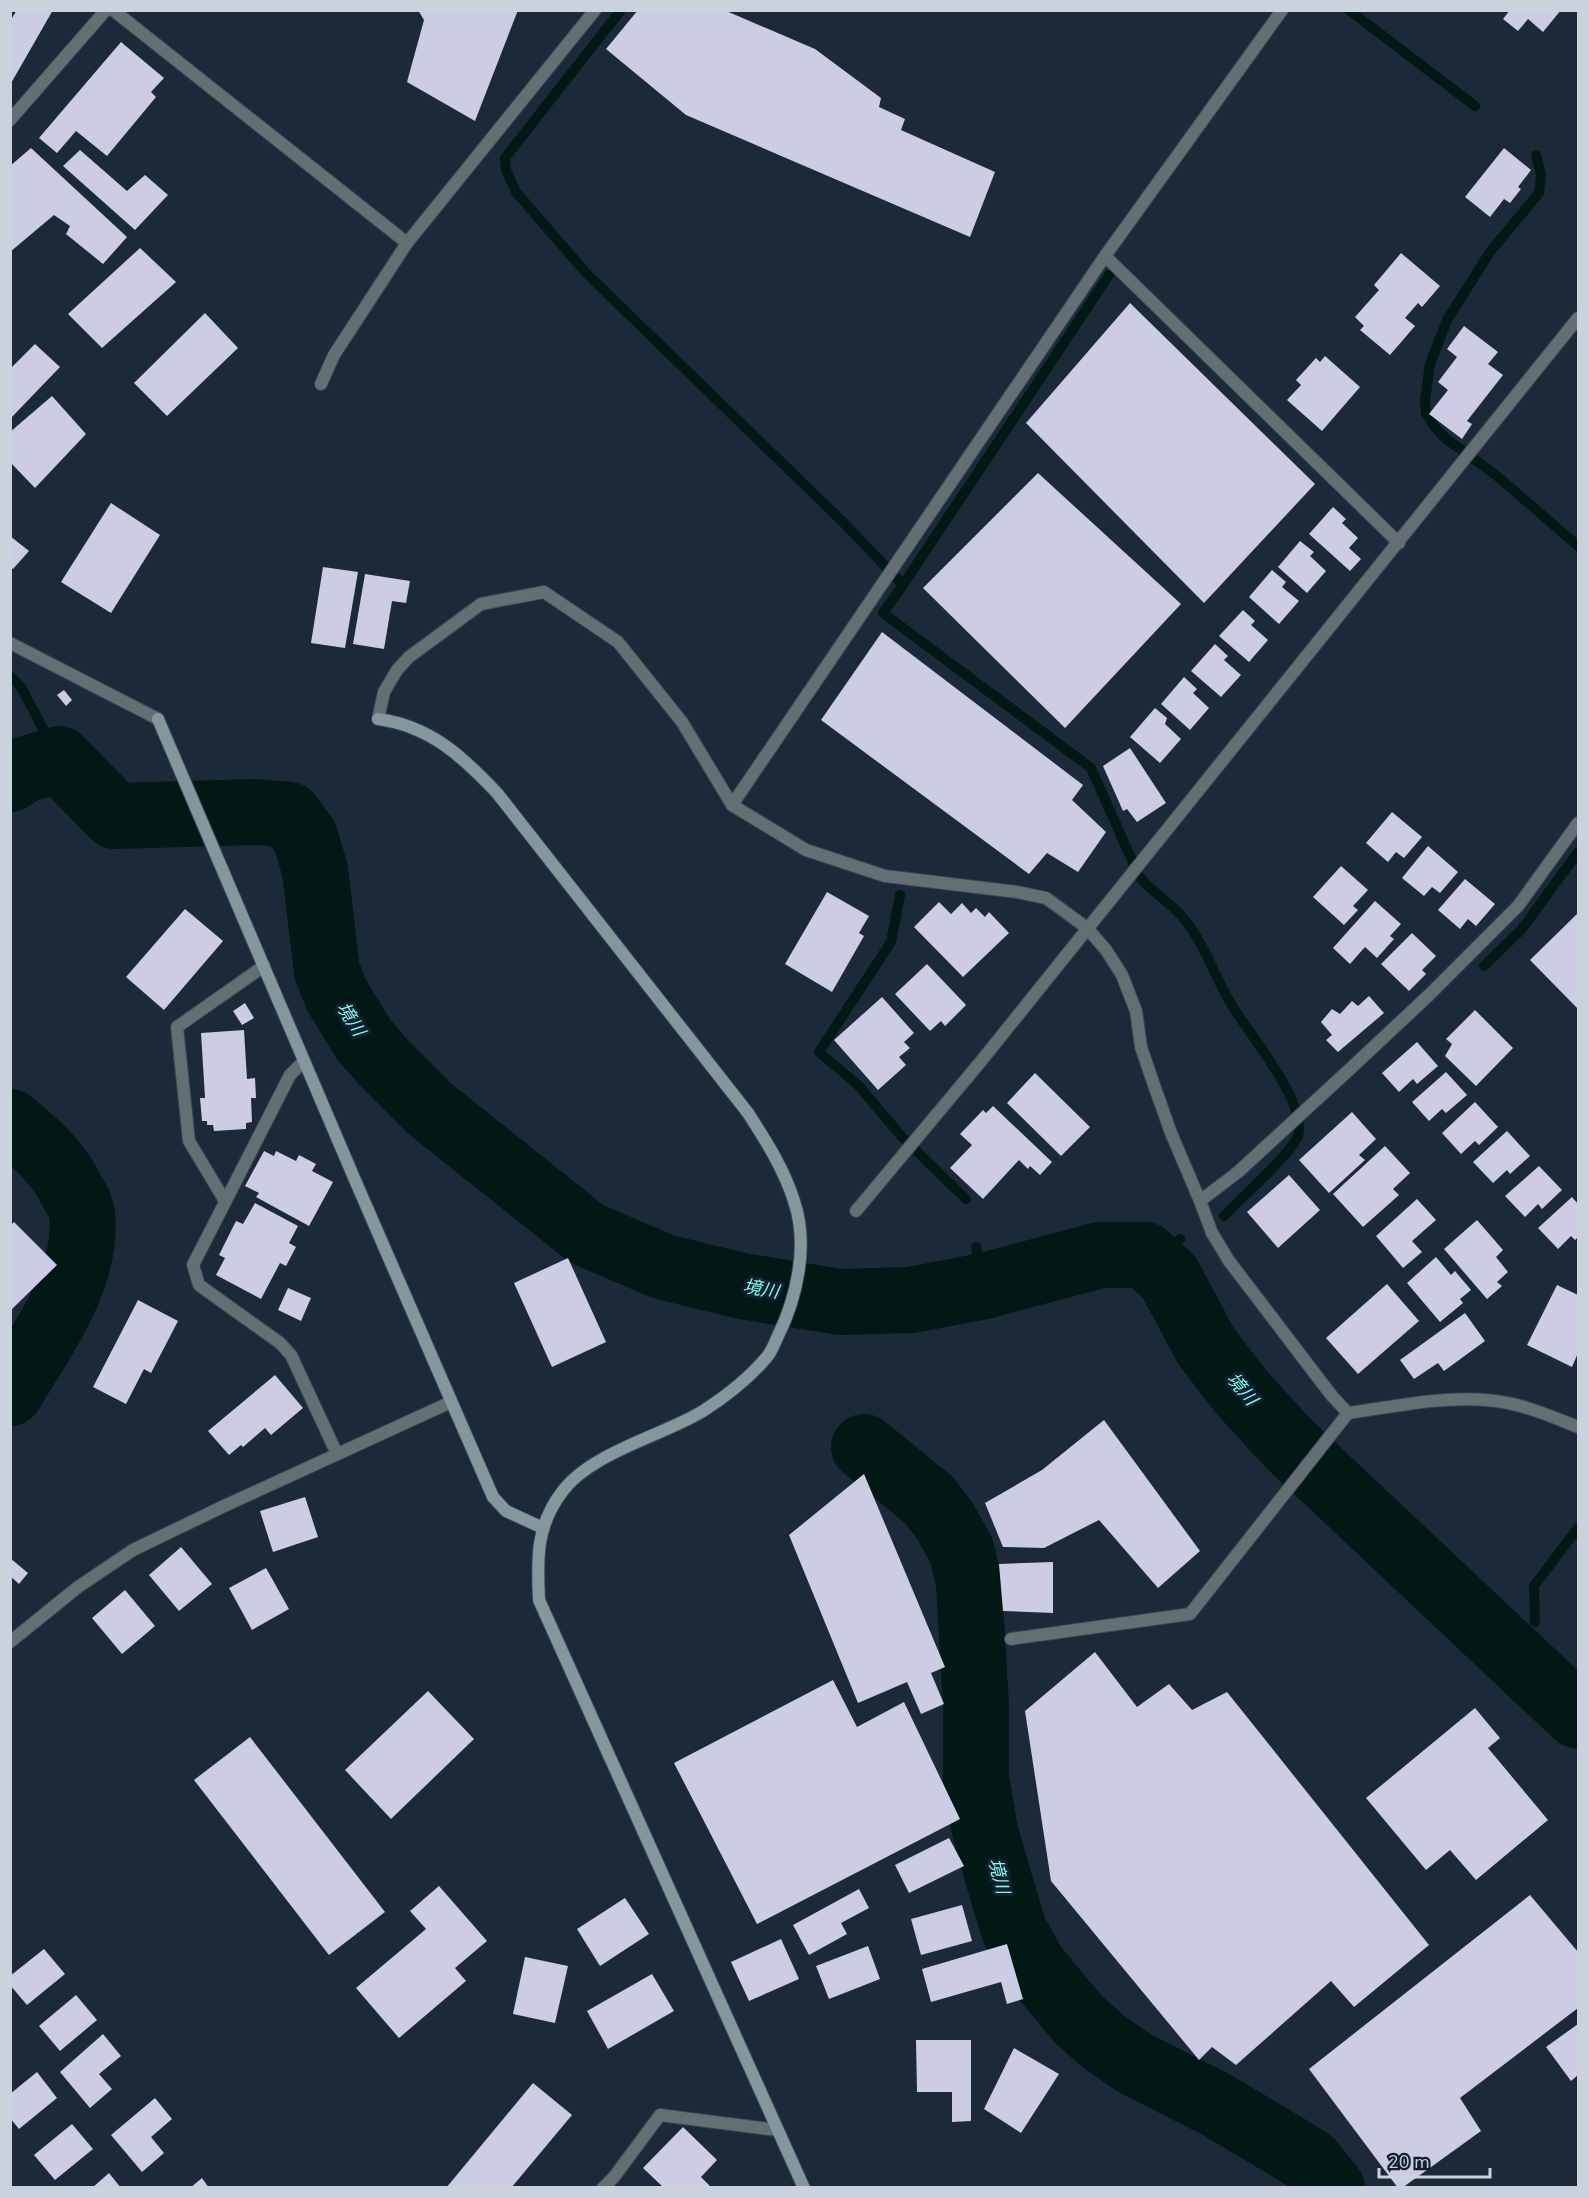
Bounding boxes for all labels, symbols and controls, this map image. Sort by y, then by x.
water label: 境川 [331,997,372,1042]
water label: 境川 [741,1274,783,1304]
water label: 境川 [1221,1367,1264,1412]
water label: 境川 [983,1856,1015,1898]
scale bar [1379,2141,1490,2179]
text: 20 m [1388,2150,1430,2174]

